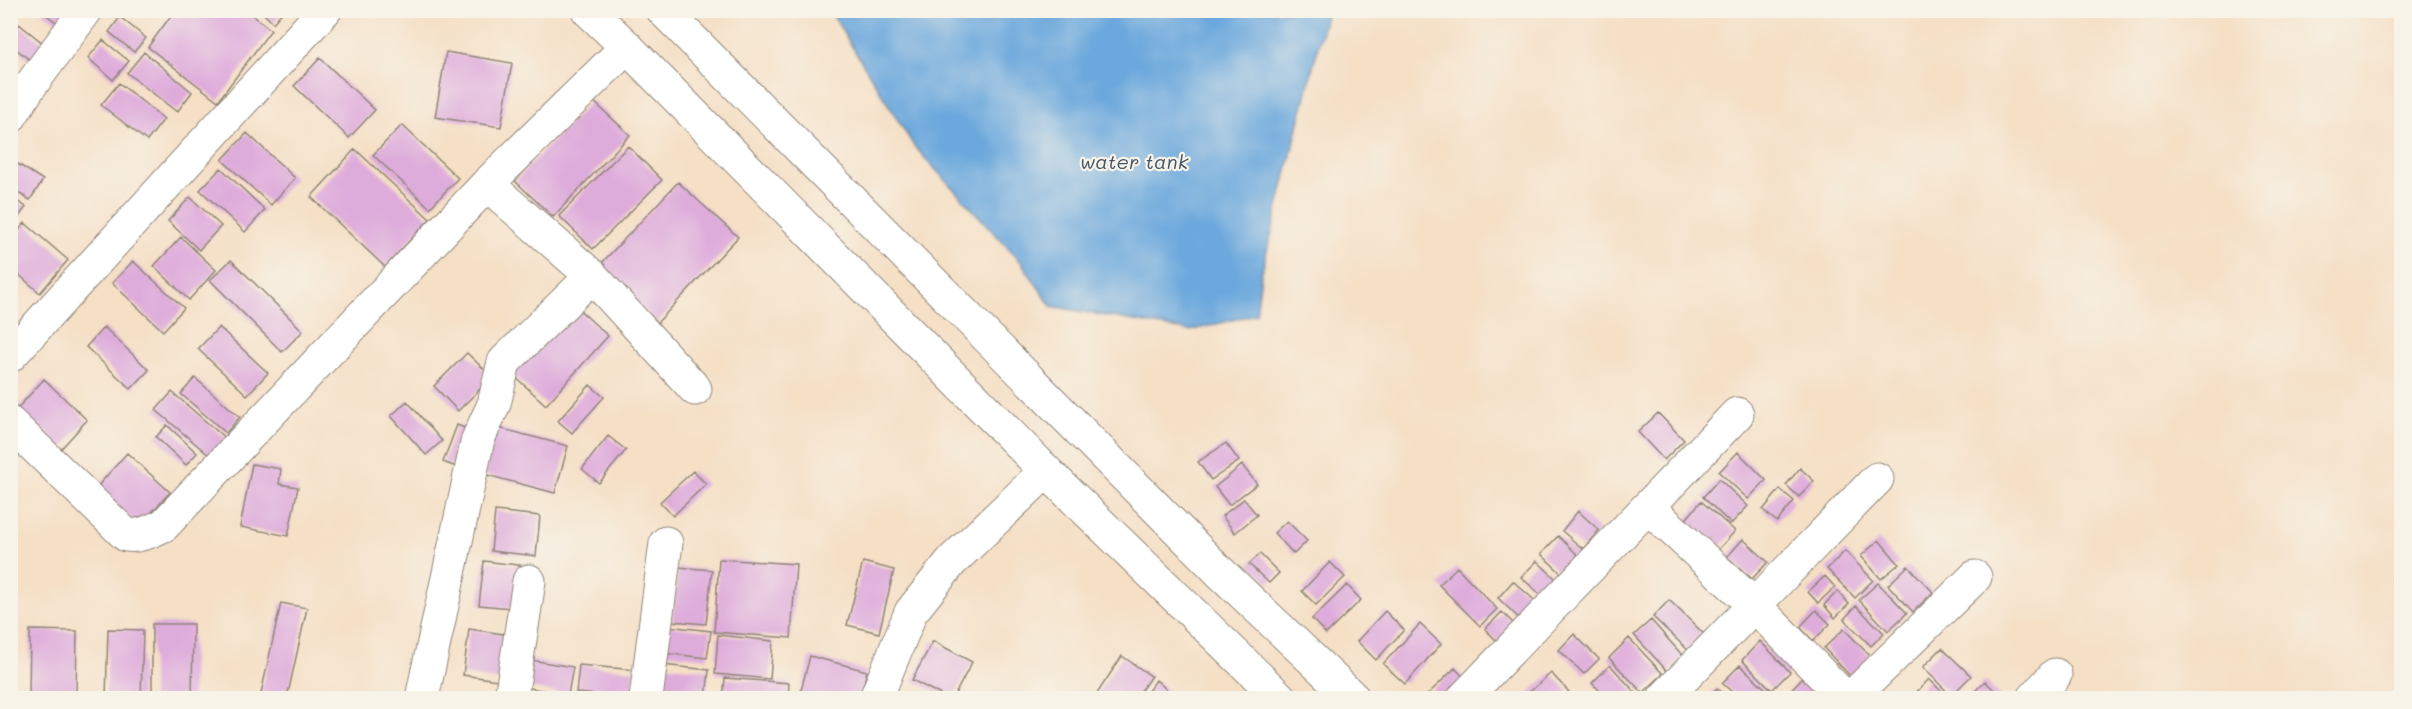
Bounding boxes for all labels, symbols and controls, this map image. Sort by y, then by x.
water label: water tank [1080,148,1189,174]

